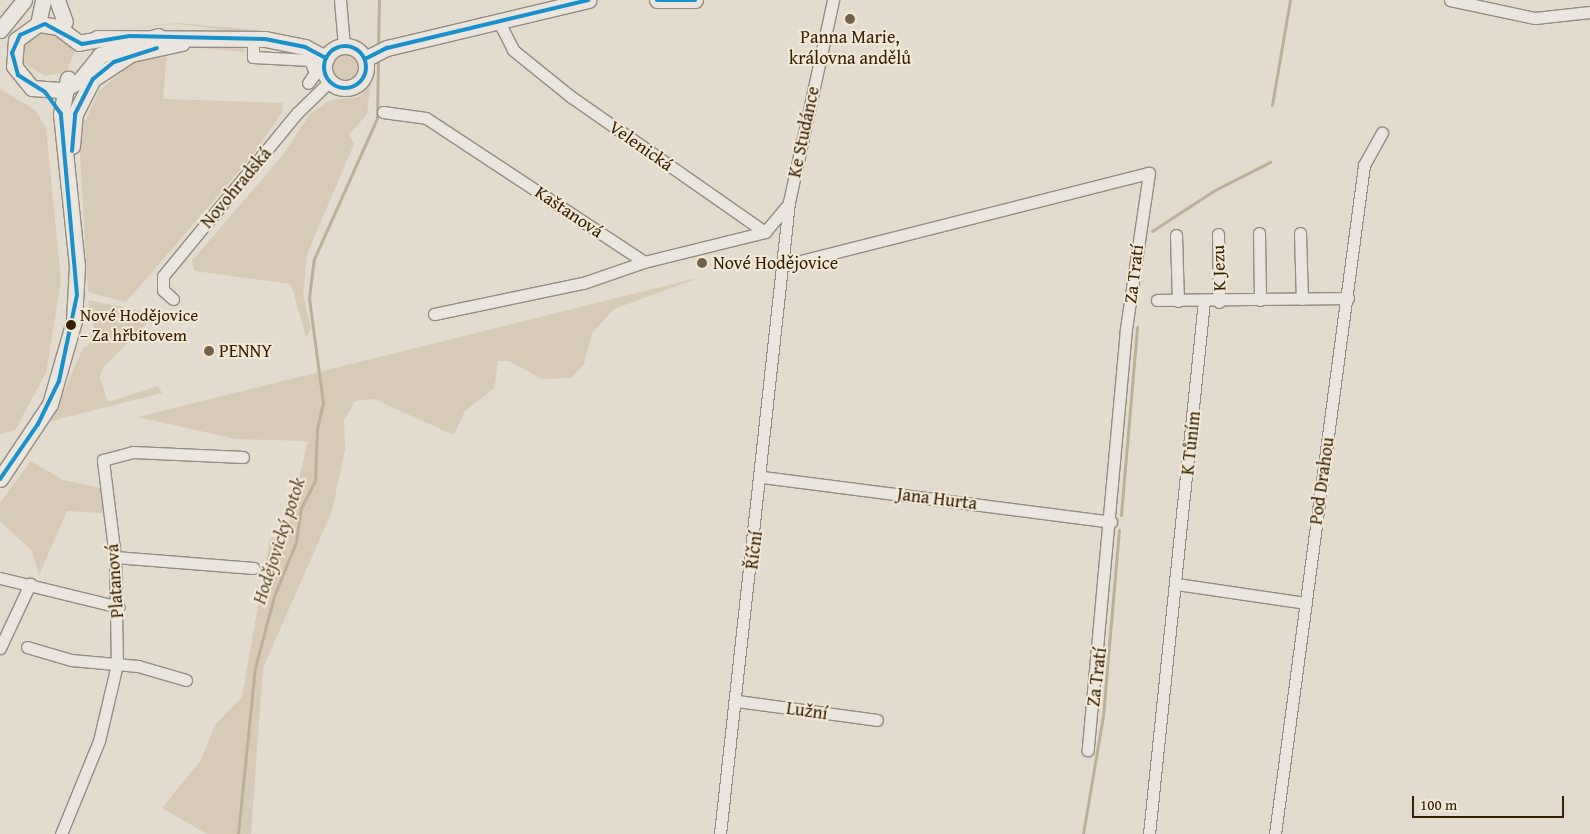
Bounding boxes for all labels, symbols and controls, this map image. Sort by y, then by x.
marker: Panna Marie, královna andělů [844,13,856,25]
place label: Panna Marie, královna andělů [789,27,911,70]
street label: Ke Studánce [784,84,824,180]
street label: Velenická [605,116,677,176]
street label: Novohradská [196,143,276,233]
street label: Kaštanová [531,181,607,243]
street label: Za Tratí [1120,243,1148,305]
street label: K Jezu [1207,244,1231,292]
place label: Nové Hodějovice [713,252,838,274]
marker: Nové Hodějovice [695,256,709,270]
place label: Nové Hodějovice – Za hřbitovem [80,305,198,345]
marker: Nové Hodějovice – Za hřbitovem [66,320,76,330]
place label: PENNY [219,340,272,362]
marker: PENNY [203,345,215,357]
street label: K Tůním [1177,410,1205,476]
street label: Pod Drahou [1305,436,1339,526]
water label: Hodějovický potok [248,475,310,607]
street label: Jana Hurta [896,483,978,515]
street label: Říční [741,530,767,570]
street label: Platanová [102,543,128,619]
street label: Za Tratí [1083,646,1111,708]
street label: Lužní [785,697,829,725]
scale bar [1415,786,1568,818]
text: 100 m [1420,794,1457,815]

